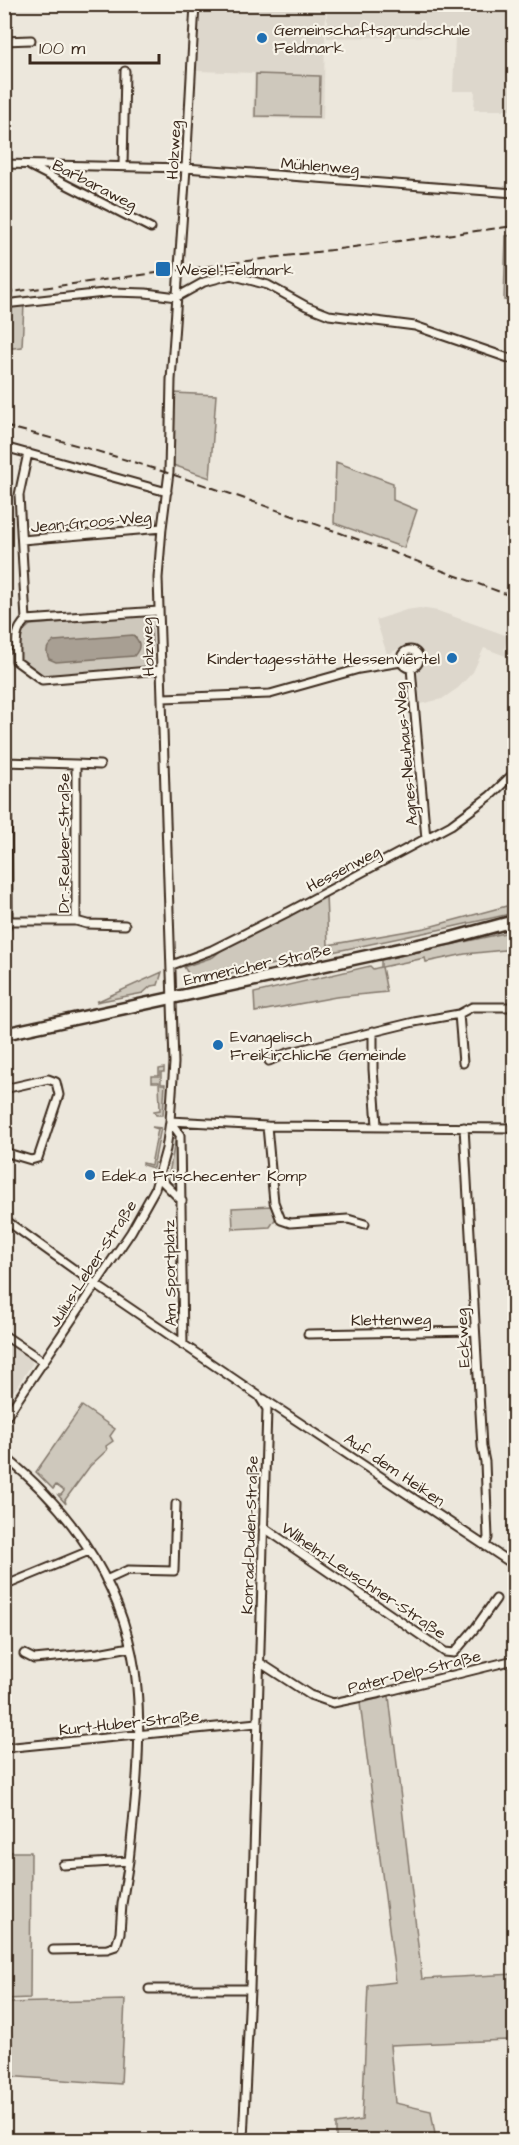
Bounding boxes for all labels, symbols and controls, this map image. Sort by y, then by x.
place label: Gemeinschaftsgrundschule Feldmark [274,19,471,59]
scale bar [30,27,159,65]
marker: Gemeinschaftsgrundschule Feldmark [255,31,269,45]
text: 100 m [39,36,85,61]
street label: Holzweg [161,120,188,180]
street label: Mühlenweg [280,152,360,181]
street label: Barbaraweg [48,154,141,217]
place label: Wesel-Feldmark [176,259,294,281]
marker: Wesel-Feldmark [154,260,172,278]
street label: Jean-Groos-Weg [30,506,152,539]
street label: Holzweg [136,617,161,677]
place label: Kindertagesstätte Hessenviertel [207,648,440,671]
marker: Kindertagesstätte Hessenviertel [445,651,459,665]
street label: Agnes-Neuhaus-Weg [389,681,424,827]
street label: Dr.-Reuber-Straße [53,773,75,913]
street label: Hessenweg [303,840,385,898]
street label: Emmericher Straße [182,939,333,991]
place label: Evangelisch Freikirchliche Gemeinde [230,1026,407,1066]
marker: Evangelisch Freikirchliche Gemeinde [211,1038,225,1052]
place label: Edeka Frischecenter Komp [102,1165,307,1187]
marker: Edeka Frischecenter Komp [83,1168,97,1182]
street label: Julius-Leber-Straße [43,1195,142,1331]
street label: Am Sportplatz [158,1219,182,1326]
street label: Klettenweg [351,1308,431,1333]
street label: Eckweg [450,1308,477,1368]
street label: Auf dem Heiken [340,1428,449,1512]
street label: Konrad-Duden-Straße [236,1455,264,1615]
street label: Wilhelm-Leuschner-Straße [277,1517,451,1645]
street label: Pater-Delp-Straße [345,1645,483,1699]
street label: Kurt-Huber-Straße [58,1705,201,1741]

